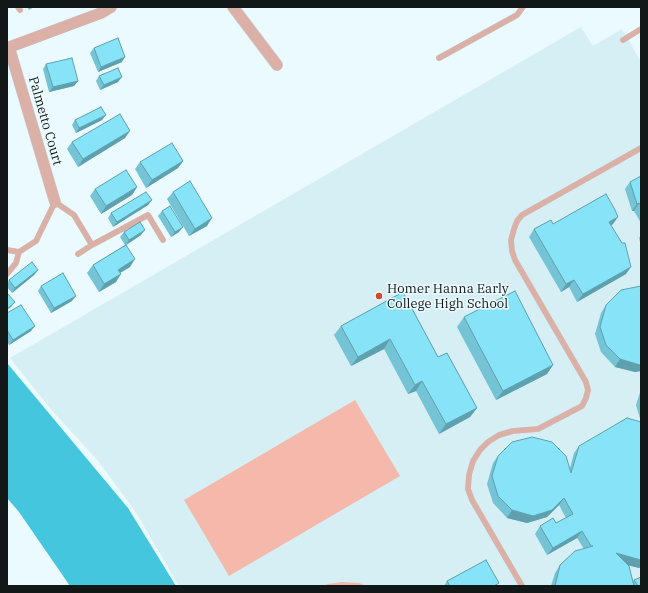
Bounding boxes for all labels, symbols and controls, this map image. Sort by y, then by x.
street label: Palmetto Court [25,75,65,167]
place label: Homer Hanna Early College High School [387,281,509,312]
marker: Homer Hanna Early College High School [374,291,384,301]

